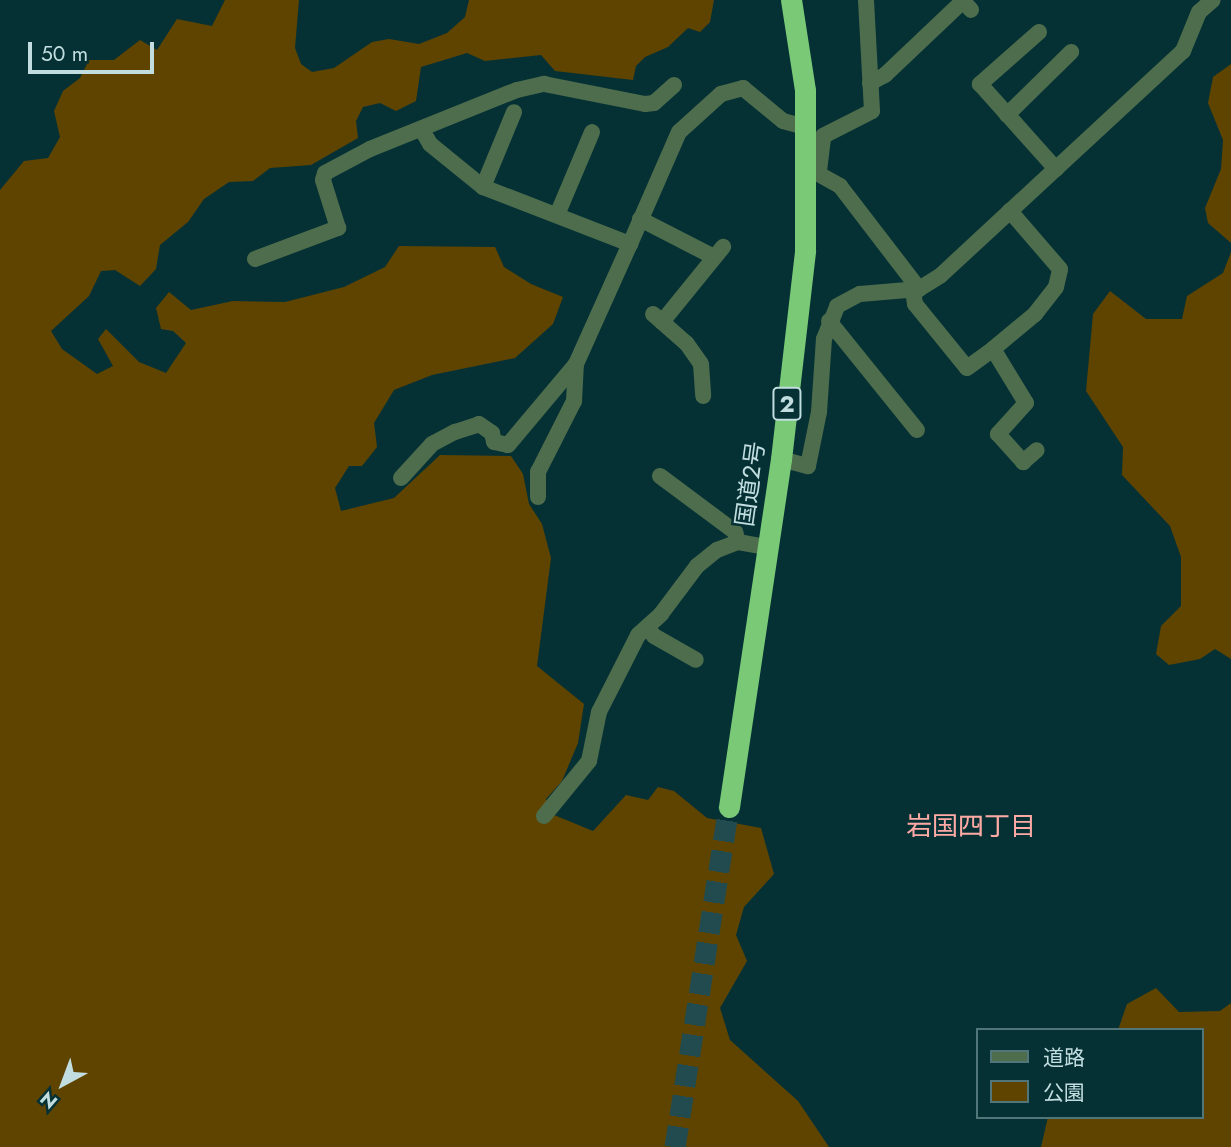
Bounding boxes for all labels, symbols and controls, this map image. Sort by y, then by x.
scale bar [32,28,158,72]
text: 50 m [41,39,88,69]
road number: 2 [771,384,803,424]
street label: 国道2号 [730,440,770,528]
district label: 岩国四丁目 [906,811,1036,843]
legend [976,1028,1203,1119]
text: 道路 [1043,1043,1085,1073]
north arrow [28,1049,98,1119]
text: 公園 [1043,1078,1085,1108]
text: N [34,1085,63,1115]

